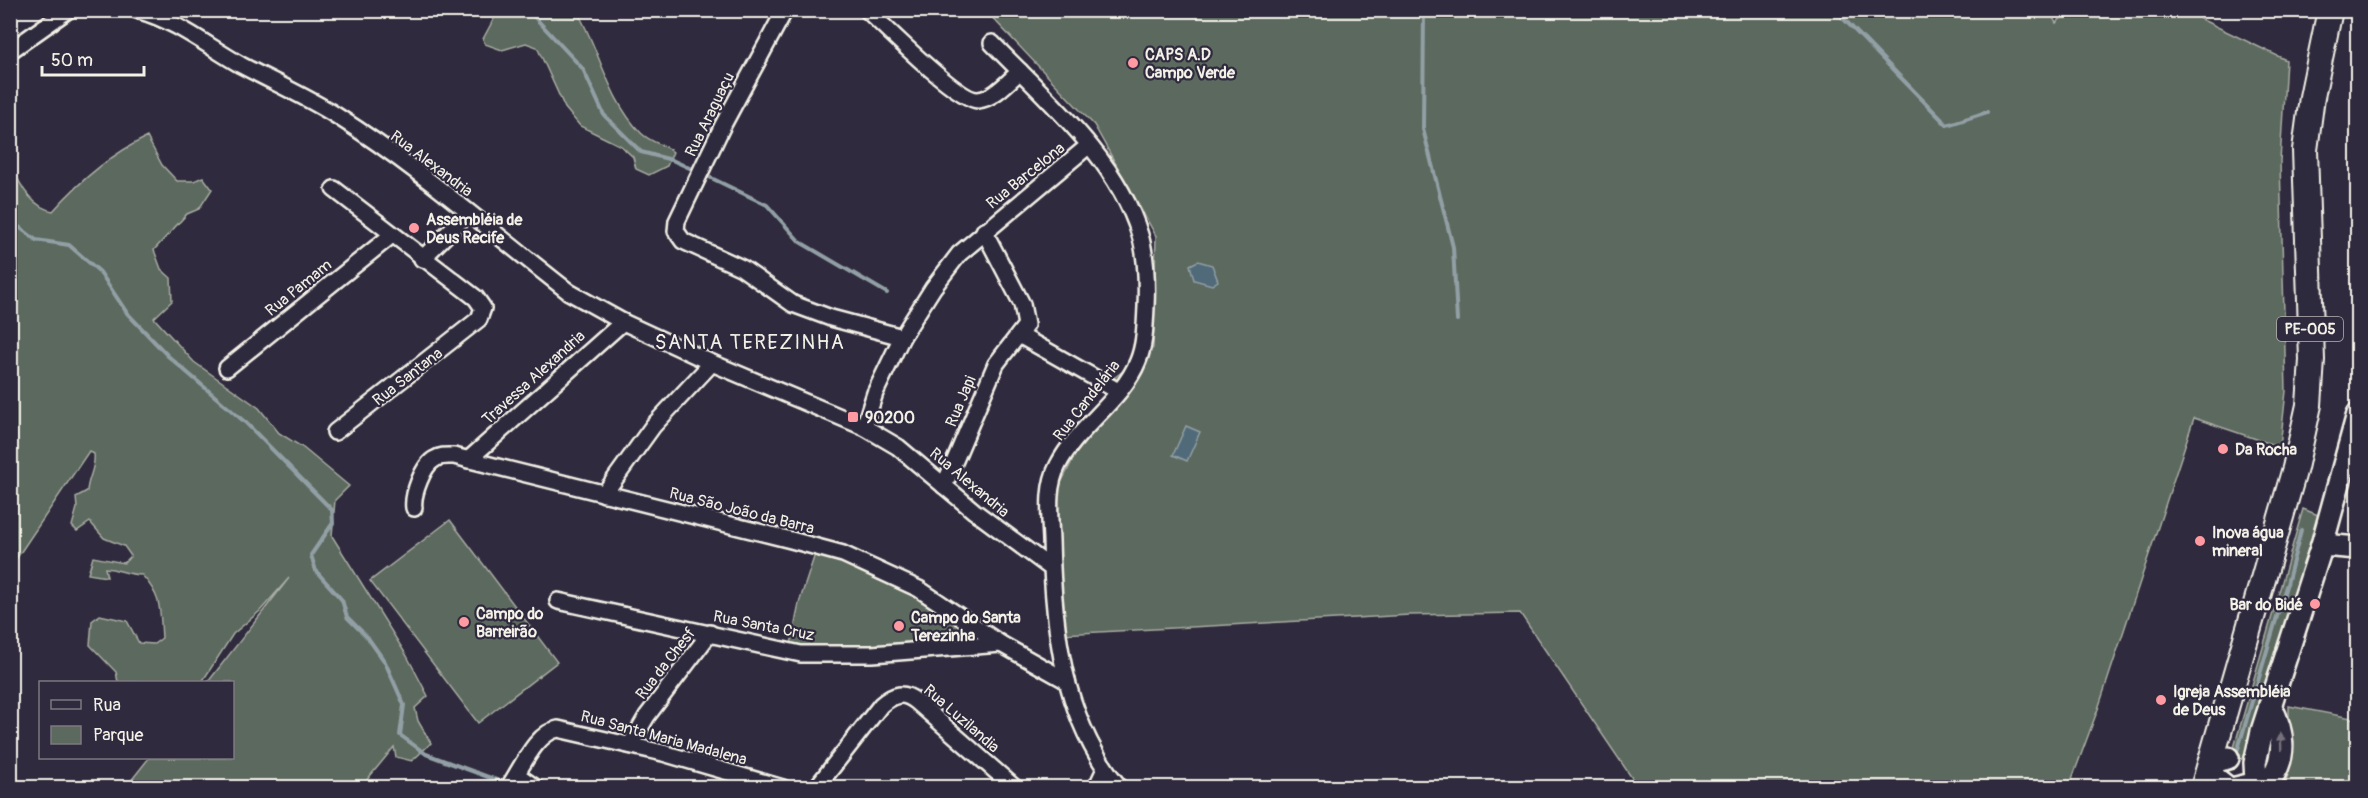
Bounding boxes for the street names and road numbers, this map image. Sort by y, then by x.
street label: Rua Araguaçu [681,69,739,160]
street label: Rua Alexandria [386,126,477,201]
street label: Rua Barcelona [982,138,1069,214]
street label: Rua Pamam [261,255,336,321]
road number: PE-005 [2277,317,2343,341]
street label: Travessa Alexandria [478,326,589,429]
street label: Rua Santana [369,343,447,410]
street label: Rua Candelária [1049,356,1125,445]
street label: Rua Japi [941,373,981,430]
street label: Rua Alexandria [925,444,1013,522]
street label: Rua São João da Barra [667,483,816,539]
street label: Rua Santa Cruz [711,606,816,646]
street label: Rua da Chesf [631,623,700,704]
street label: Rua Luzilandia [919,680,1004,757]
street label: Rua Santa Maria Madalena [578,706,749,770]

